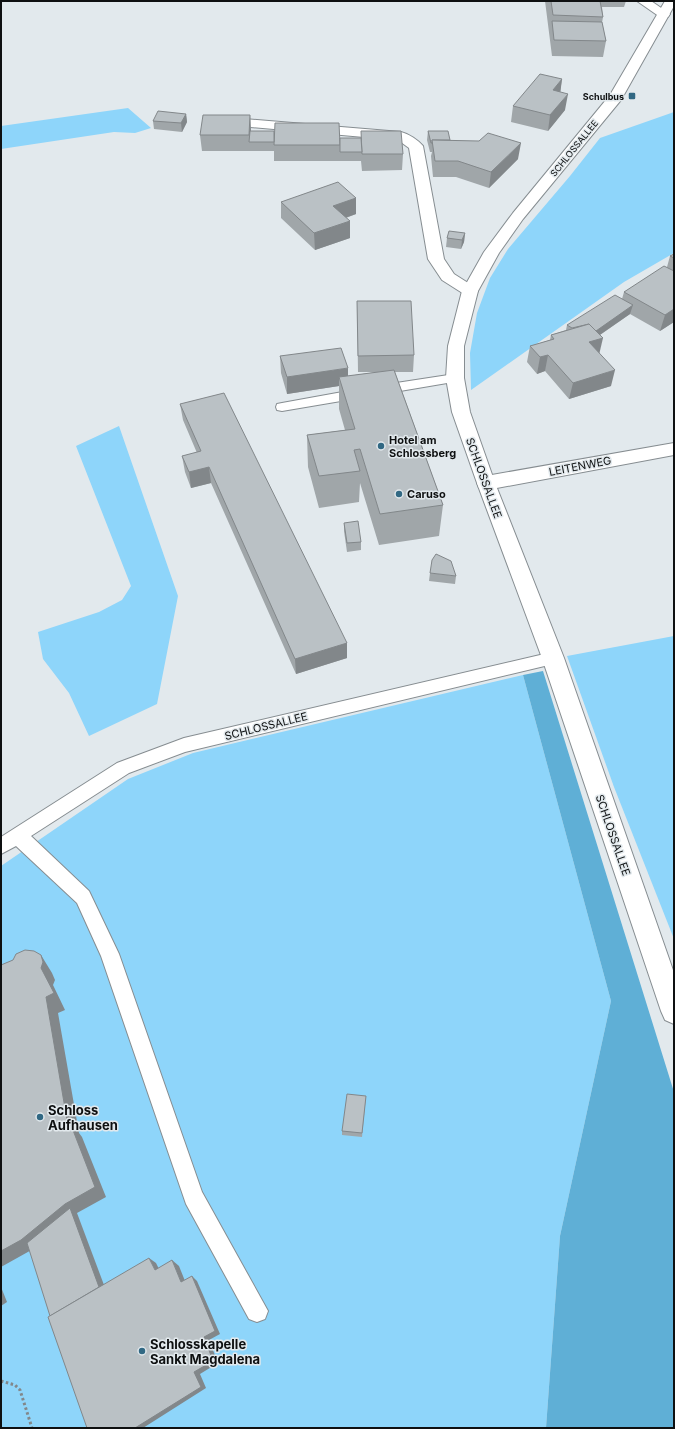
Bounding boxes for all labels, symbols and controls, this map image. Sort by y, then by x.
place label: Schulbus [583,91,624,102]
marker: Schulbus [627,91,637,101]
street label: SCHLOSSALLEE [548,118,600,178]
place label: Hotel am Schlossberg [389,433,456,460]
street label: SCHLOSSALLEE [463,436,505,520]
marker: Hotel am Schlossberg [376,441,386,451]
street label: LEITENWEG [548,453,612,479]
place label: Caruso [407,487,446,501]
marker: Caruso [394,489,404,499]
street label: SCHLOSSALLEE [223,709,309,743]
street label: SCHLOSSALLEE [593,793,633,877]
place label: Schloss Aufhausen [48,1102,118,1133]
marker: Schloss Aufhausen [35,1112,45,1122]
place label: Schlosskapelle Sankt Magdalena [150,1336,260,1367]
marker: Schlosskapelle Sankt Magdalena [137,1346,147,1356]

